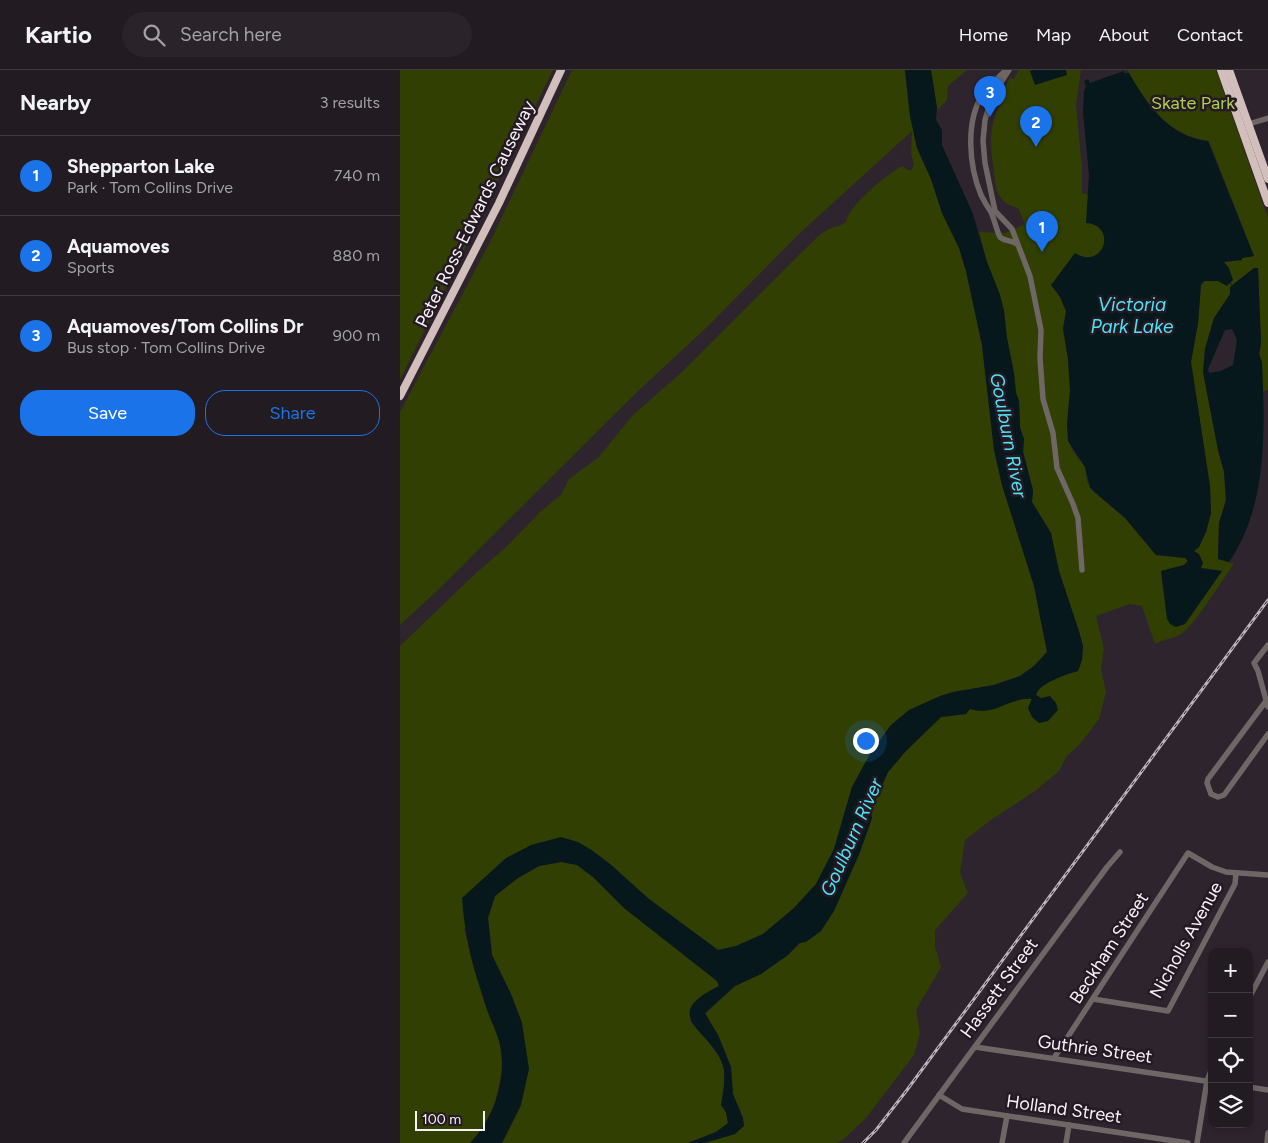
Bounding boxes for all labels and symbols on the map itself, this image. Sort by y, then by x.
pin: 3 [974,76,1006,117]
park label: Skate Park [1151,92,1235,114]
street label: Peter Ross-Edwards Causeway [410,97,540,331]
pin: 2 [1020,106,1052,147]
pin: 1 [1026,211,1058,252]
water label: Victoria Park Lake [1091,293,1174,338]
water label: Goulburn River [985,371,1032,500]
your location [853,728,879,754]
water label: Goulburn River [815,774,888,900]
street label: Nicholls Avenue [1145,878,1227,1002]
street label: Beckham Street [1065,888,1153,1008]
street label: Hassett Street [955,934,1043,1042]
street label: Guthrie Street [1036,1030,1154,1068]
street label: Holland Street [1005,1090,1123,1128]
scale bar [415,1108,485,1131]

